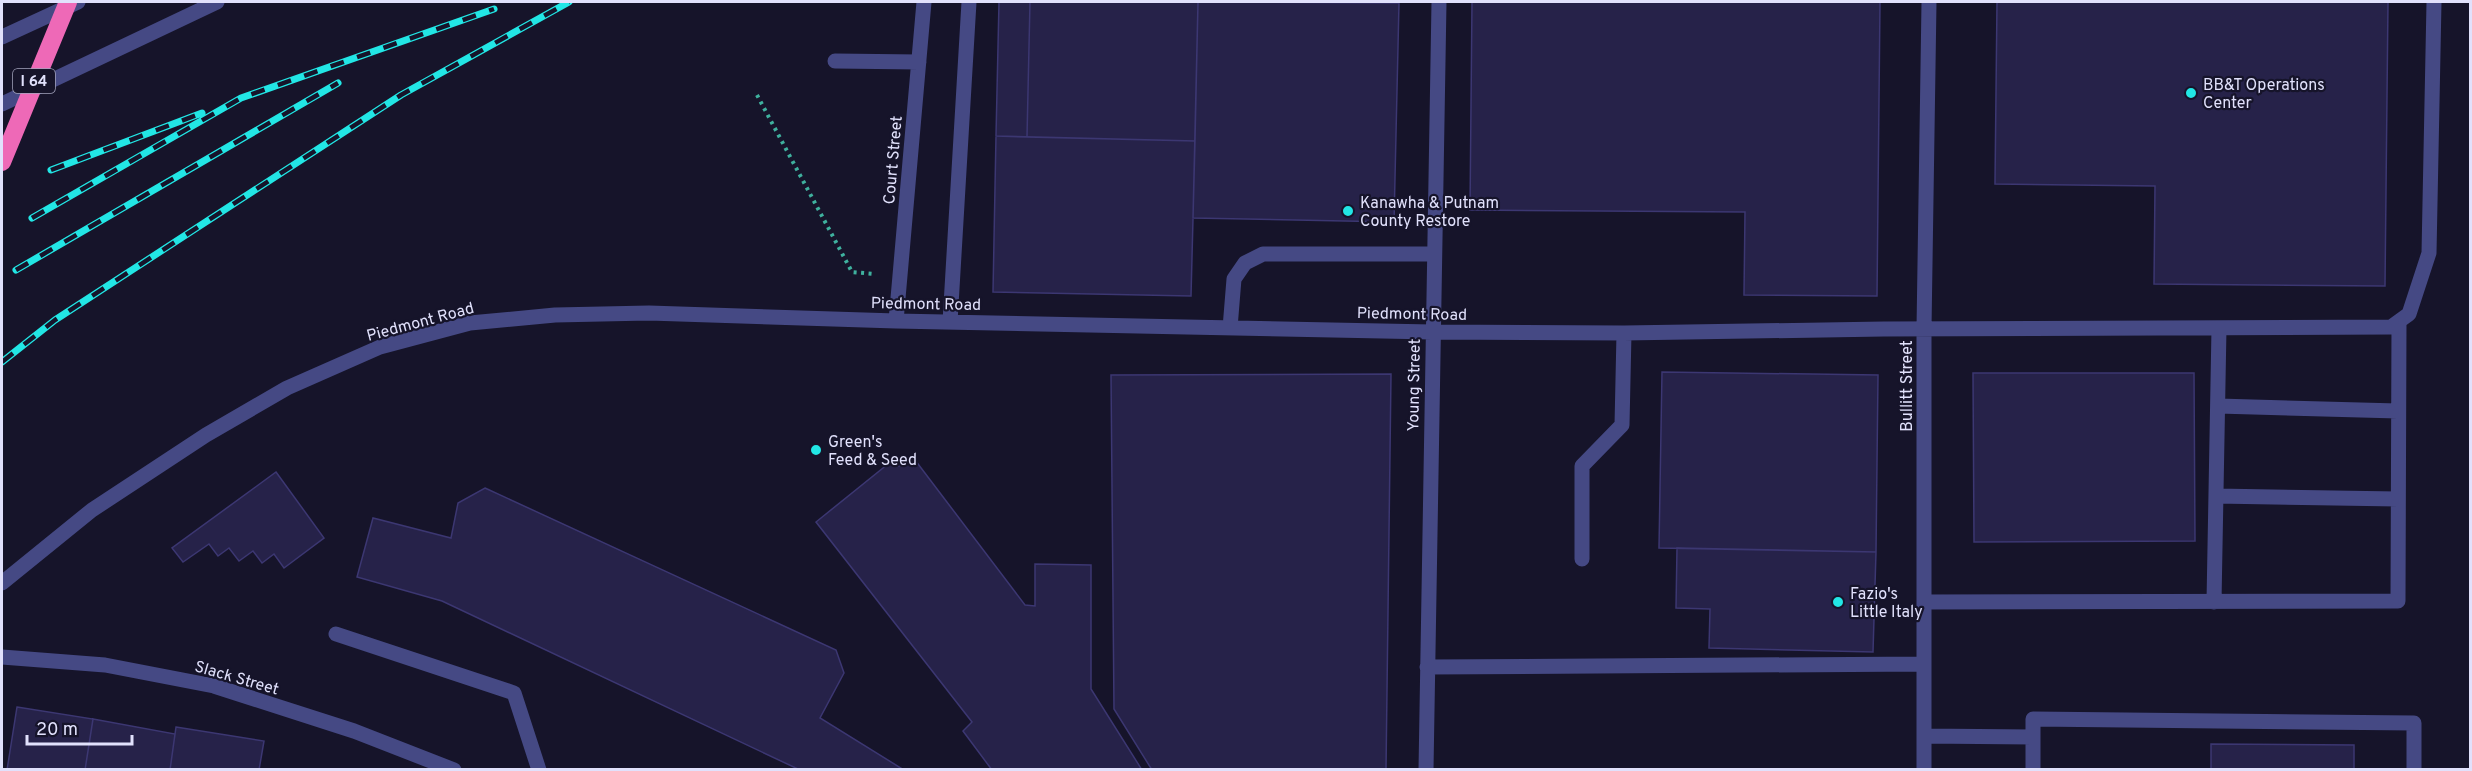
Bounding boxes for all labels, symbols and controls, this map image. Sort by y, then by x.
road number: I 64 [13,69,55,93]
place label: BB&T Operations Center [2203,76,2325,114]
marker: BB&T Operations Center [2184,86,2198,100]
street label: Court Street [880,115,908,205]
place label: Kanawha & Putnam County Restore [1360,194,1499,232]
marker: Kanawha & Putnam County Restore [1341,204,1355,218]
street label: Piedmont Road [871,294,981,316]
street label: Piedmont Road [365,299,476,347]
street label: Piedmont Road [1357,304,1467,326]
street label: Young Street [1404,338,1426,432]
street label: Bullitt Street [1898,340,1918,432]
place label: Green's Feed & Seed [828,433,917,471]
marker: Green's Feed & Seed [809,443,823,457]
place label: Fazio's Little Italy [1850,585,1923,623]
marker: Fazio's Little Italy [1831,595,1845,609]
street label: Slack Street [192,657,281,700]
scale bar [27,708,132,746]
text: 20 m [36,719,78,742]

